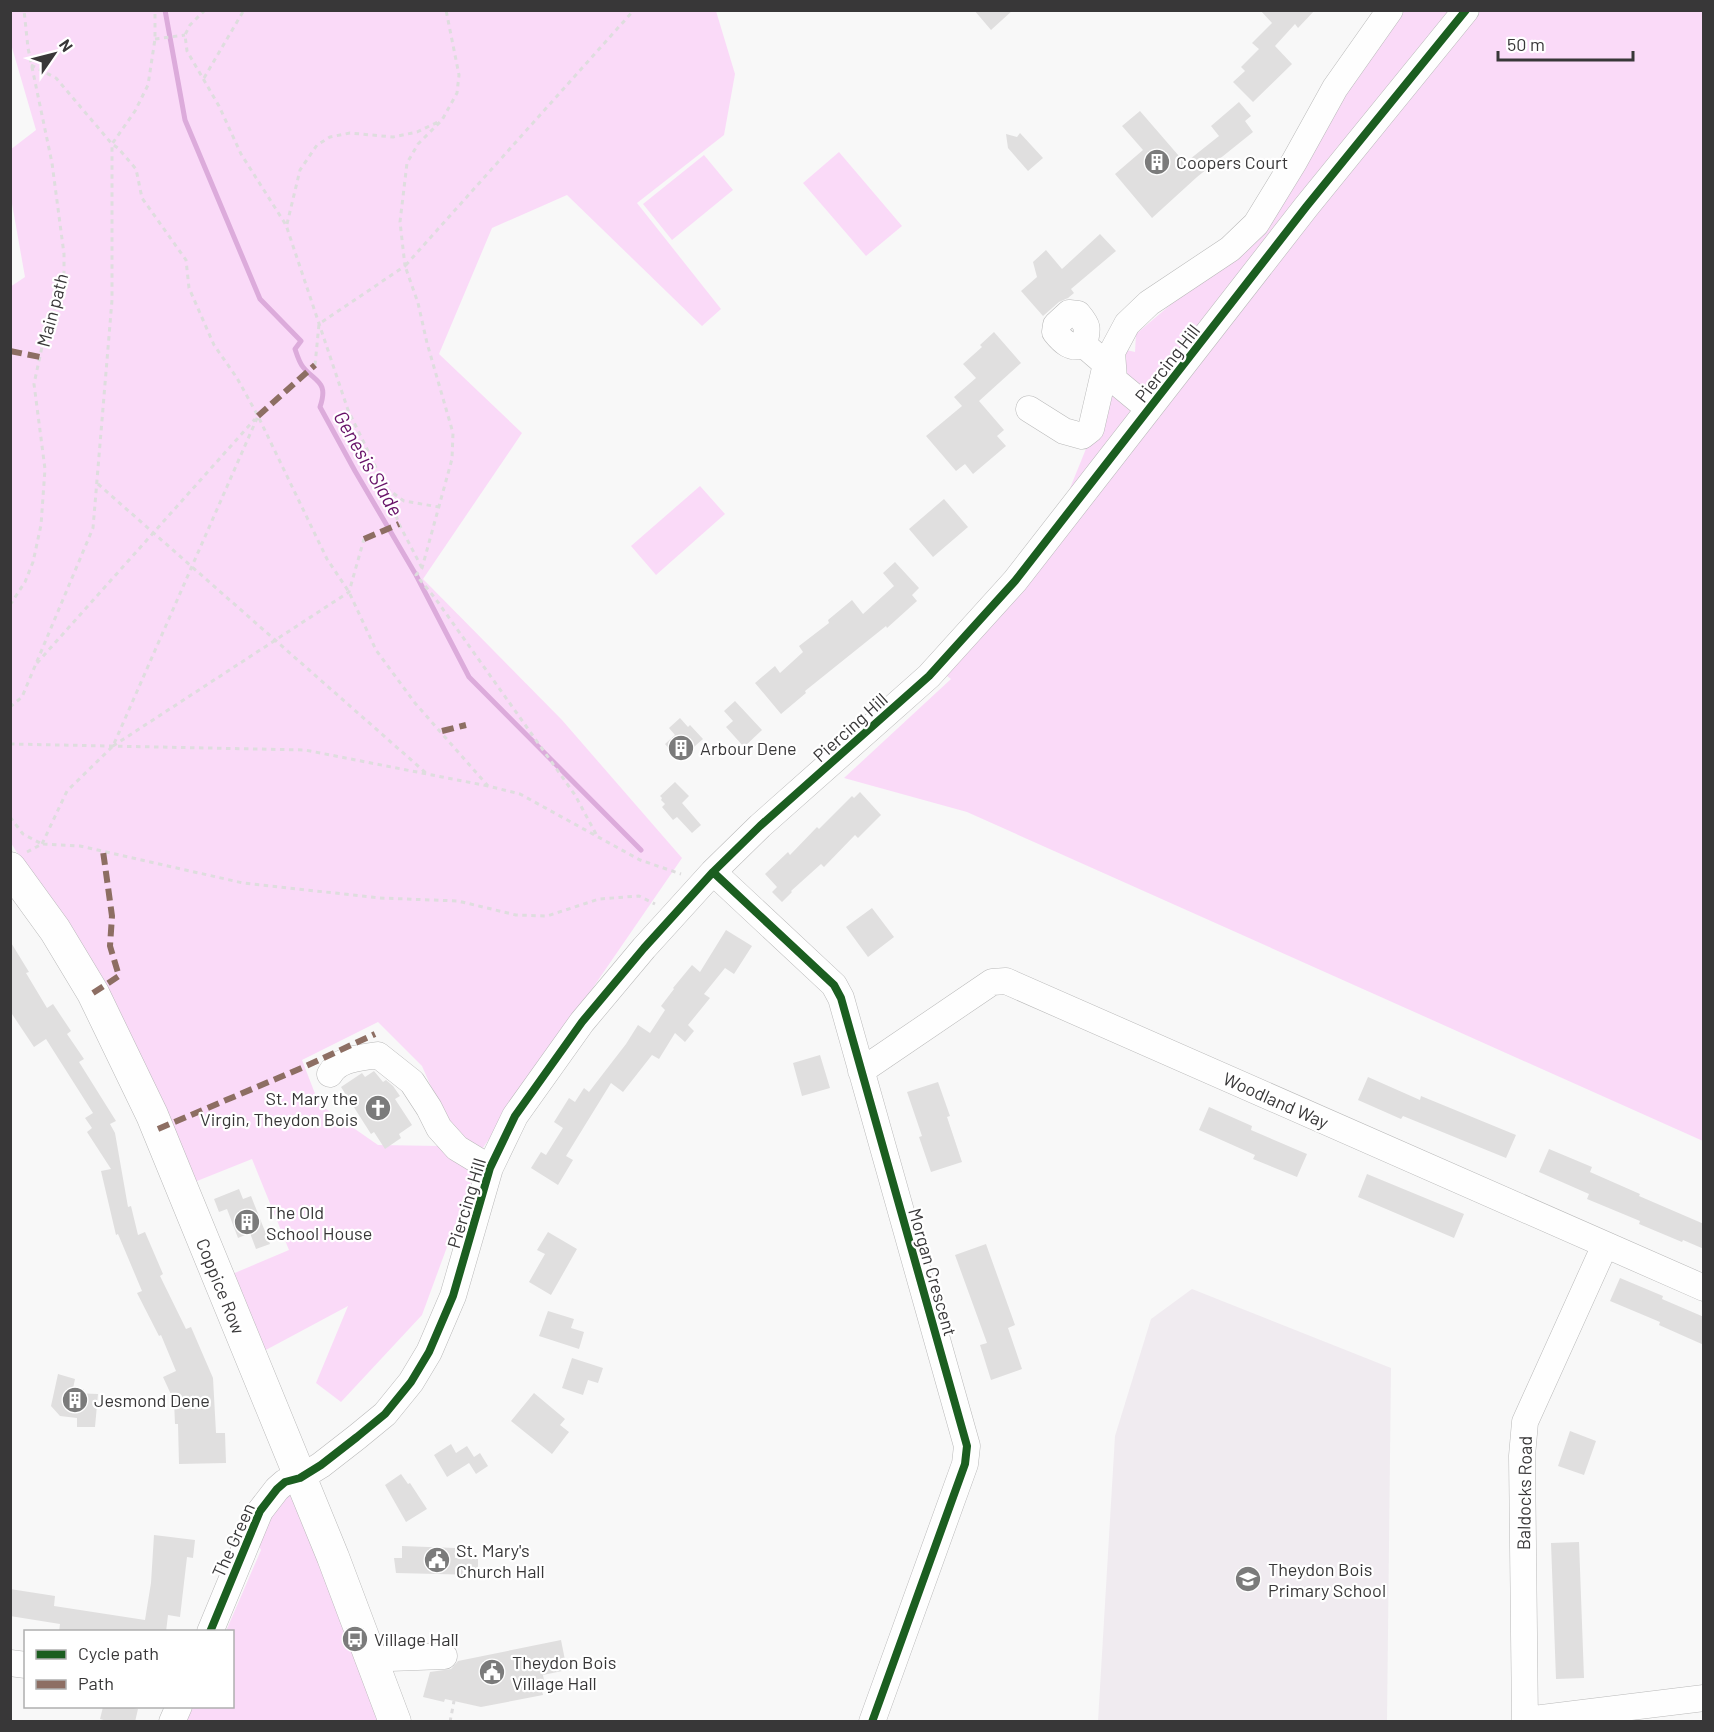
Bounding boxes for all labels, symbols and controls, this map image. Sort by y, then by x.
north arrow [24,24,84,84]
scale bar [1498,24,1633,62]
text: 50 m [1507,33,1545,55]
text: N [56,35,78,55]
building icon: Coopers Court [1142,147,1172,177]
place label: Coopers Court [1176,151,1288,173]
street label: Main path [32,271,72,349]
street label: Piercing Hill [1130,320,1204,406]
water label: Genesis Slade [329,406,409,520]
street label: Piercing Hill [808,688,892,766]
building icon: Arbour Dene [666,733,696,763]
place label: Arbour Dene [700,737,797,759]
street label: Woodland Way [1220,1067,1332,1133]
place label: St. Mary the Virgin, Theydon Bois [200,1087,358,1130]
church icon: St. Mary the Virgin, Theydon Bois [363,1093,393,1123]
street label: Piercing Hill [442,1155,490,1251]
place label: The Old School House [266,1201,372,1244]
street label: Morgan Crescent [904,1206,962,1338]
building icon: The Old School House [232,1207,262,1237]
street label: Coppice Row [192,1235,250,1337]
building icon: Jesmond Dene [60,1385,90,1415]
place label: Jesmond Dene [94,1389,210,1411]
street label: Baldocks Road [1512,1436,1536,1550]
street label: The Green [207,1499,259,1581]
place label: St. Mary's Church Hall [456,1539,545,1582]
public building icon: St. Mary's Church Hall [422,1545,452,1575]
place label: Theydon Bois Primary School [1268,1558,1386,1601]
school or university icon: Theydon Bois Primary School [1233,1564,1263,1594]
bus stop icon: Village Hall [340,1624,370,1654]
place label: Village Hall [374,1628,459,1650]
legend [24,1630,234,1708]
text: Cycle path [78,1642,159,1664]
place label: Theydon Bois Village Hall [512,1651,616,1694]
public building icon: Theydon Bois Village Hall [477,1657,507,1687]
text: Path [78,1672,114,1694]

